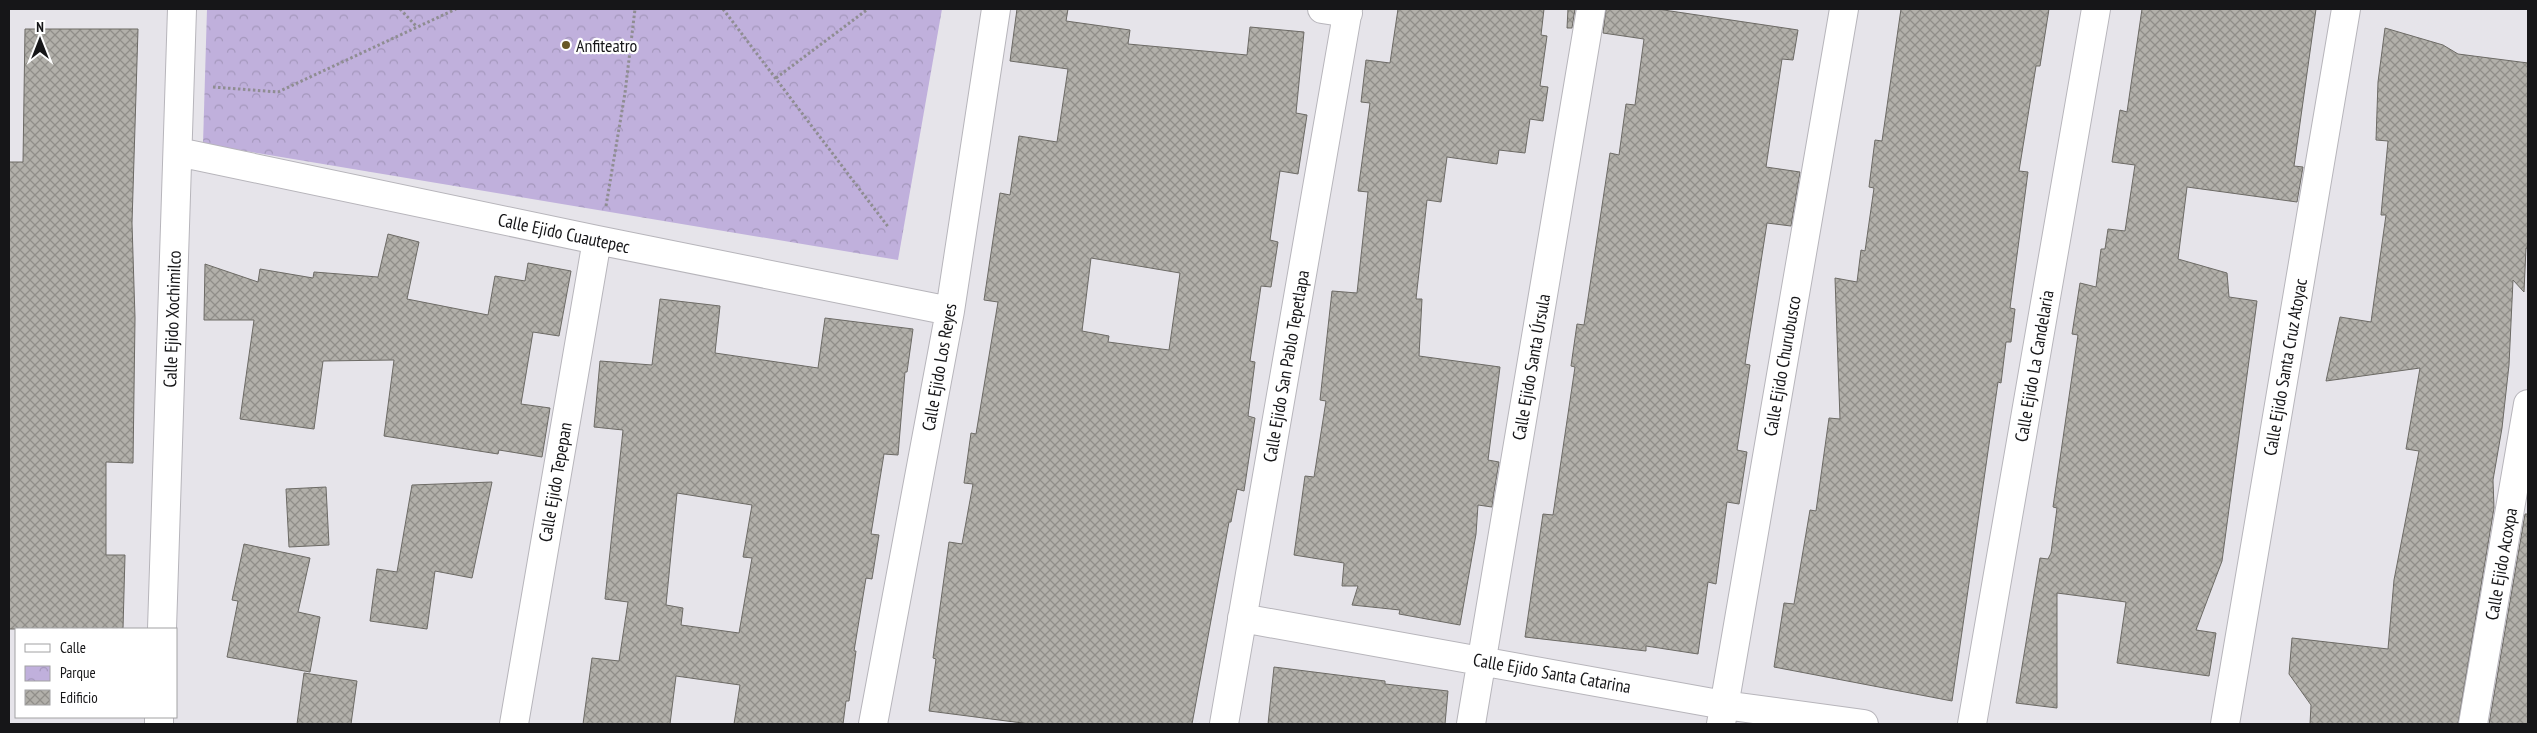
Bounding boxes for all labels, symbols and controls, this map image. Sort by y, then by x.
north arrow [15,15,65,65]
text: N [36,18,44,36]
place label: Anfiteatro [576,34,638,57]
marker: Anfiteatro [560,39,572,51]
street label: Calle Ejido Cuautepec [496,208,633,258]
street label: Calle Ejido Xochimilco [158,250,186,388]
street label: Calle Ejido San Pablo Tepetlapa [1258,268,1314,464]
street label: Calle Ejido Santa Cruz Atoyac [2258,276,2312,457]
street label: Calle Ejido La Candelaria [2009,288,2059,444]
street label: Calle Ejido Santa Úrsula [1507,292,1555,442]
street label: Calle Ejido Churubusco [1758,294,1806,438]
street label: Calle Ejido Los Reyes [916,301,962,433]
street label: Calle Ejido Tepepan [533,420,577,544]
street label: Calle Ejido Acoxpa [2480,506,2522,622]
legend [15,628,178,718]
text: Calle [60,638,86,657]
street label: Calle Ejido Santa Catarina [1471,648,1633,698]
text: Parque [60,663,96,682]
text: Edificio [60,688,98,707]

